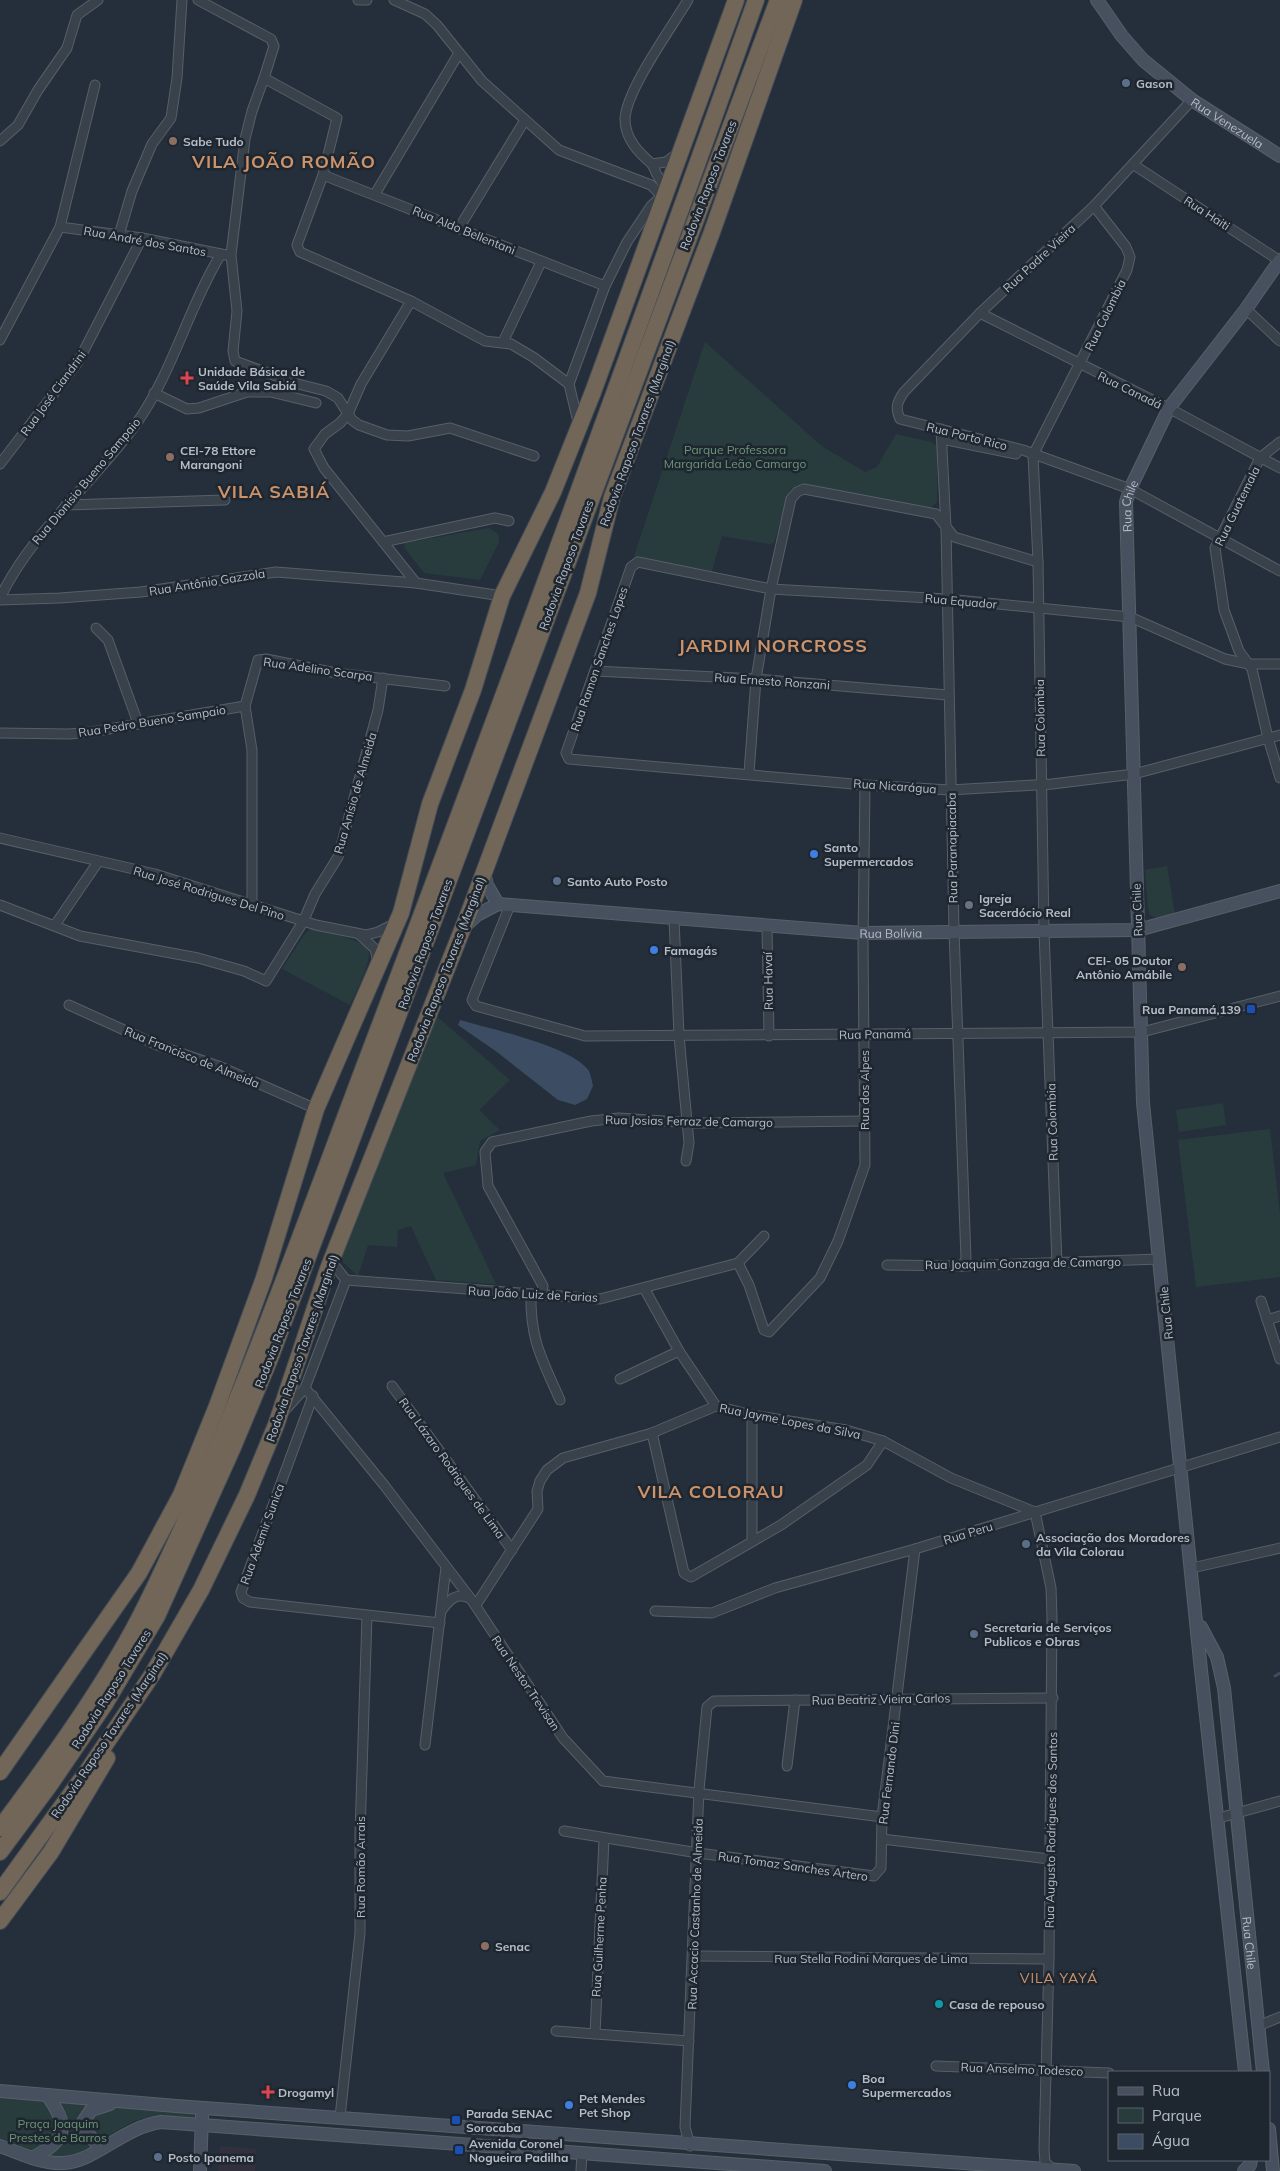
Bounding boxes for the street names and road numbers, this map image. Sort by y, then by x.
street label: Rua Venezuela [1188,94,1267,151]
street label: Rodovia Raposo Tavares [676,118,740,252]
street label: Rua Haiti [1181,193,1233,233]
street label: Rua Aldo Bellentani [410,203,518,258]
street label: Rua Padre Vieira [1000,221,1078,295]
street label: Rua André dos Santos [82,223,208,259]
street label: Rua Colombia [1081,277,1129,353]
street label: Rodovia Raposo Tavares (Marginal) [596,338,678,528]
street label: Rua José Ciandrini [17,347,89,438]
street label: Rua Canadá [1096,368,1164,412]
street label: Rua Dionisio Bueno Sampaio [29,414,144,547]
street label: Rua Porto Rico [925,419,1009,453]
street label: Rua Guatemala [1211,464,1263,548]
street label: Rua Chile [1118,477,1141,532]
street label: Rodovia Raposo Tavares [535,498,597,632]
street label: Rua Antônio Gazzola [148,565,266,599]
street label: Rua Ramon Sanches Lopes [567,585,631,733]
street label: Rua Equador [924,590,998,612]
street label: Rua Adelino Scarpa [262,654,374,684]
street label: Rua Ernesto Ronzani [714,669,830,693]
street label: Rua Colombia [1032,679,1048,757]
street label: Rua Pedro Bueno Sampaio [77,702,227,740]
street label: Rua Anísio de Almeida [330,730,380,856]
street label: Rua Nicarágua [853,776,937,796]
street label: Rua Paranapiacaba [944,792,960,904]
street label: Rua José Rodrigues Del Pino [132,863,286,923]
street label: Rodovia Raposo Tavares (Marginal) [404,874,488,1064]
street label: Rodovia Raposo Tavares [394,877,456,1011]
street label: Rua Chile [1129,883,1145,937]
street label: Rua Bolívia [859,925,922,941]
street label: Rua Havaí [760,951,776,1010]
street label: Rua Francisco de Almeida [122,1023,262,1091]
street label: Rua Panamá [839,1026,911,1042]
street label: Rua dos Alpes [857,1050,872,1130]
street label: Rua Colombia [1043,1083,1061,1161]
street label: Rua Josias Ferraz de Camargo [605,1112,773,1130]
street label: Rodovia Raposo Tavares (Marginal) [263,1252,341,1444]
street label: Rua Joaquim Gonzaga de Camargo [925,1254,1121,1272]
street label: Rodovia Raposo Tavares [251,1256,315,1390]
street label: Rua João Luiz de Farias [468,1283,598,1305]
street label: Rua Chile [1156,1286,1176,1340]
street label: Rua Lázaro Rodrigues de Lima [396,1395,508,1541]
street label: Rua Jayme Lopes da Silva [718,1400,862,1442]
street label: Rua Ademir Sunica [237,1481,287,1587]
street label: Rua Peru [941,1518,995,1548]
street label: Rodovia Raposo Tavares [68,1627,154,1751]
street label: Rua Nestor Trevisan [488,1632,564,1734]
street label: Rodovia Raposo Tavares (Marginal) [48,1649,170,1821]
street label: Rua Beatriz Vieira Carlos [812,1690,951,1708]
street label: Rua Fernando Dini [875,1721,903,1825]
street label: Rua Augusto Rodrigues dos Santos [1042,1732,1060,1928]
street label: Rua Romão Arrais [353,1816,368,1918]
street label: Rua Accacio Castanho de Almeida [684,1818,706,2010]
street label: Rua Tomaz Sanches Artero [717,1848,869,1884]
street label: Rua Guilherme Penha [588,1876,610,1998]
street label: Rua Chile [1240,1916,1260,1970]
street label: Rua Stella Rodini Marques de Lima [774,1951,968,1966]
street label: Rua Anselmo Todesco [960,2059,1084,2079]

